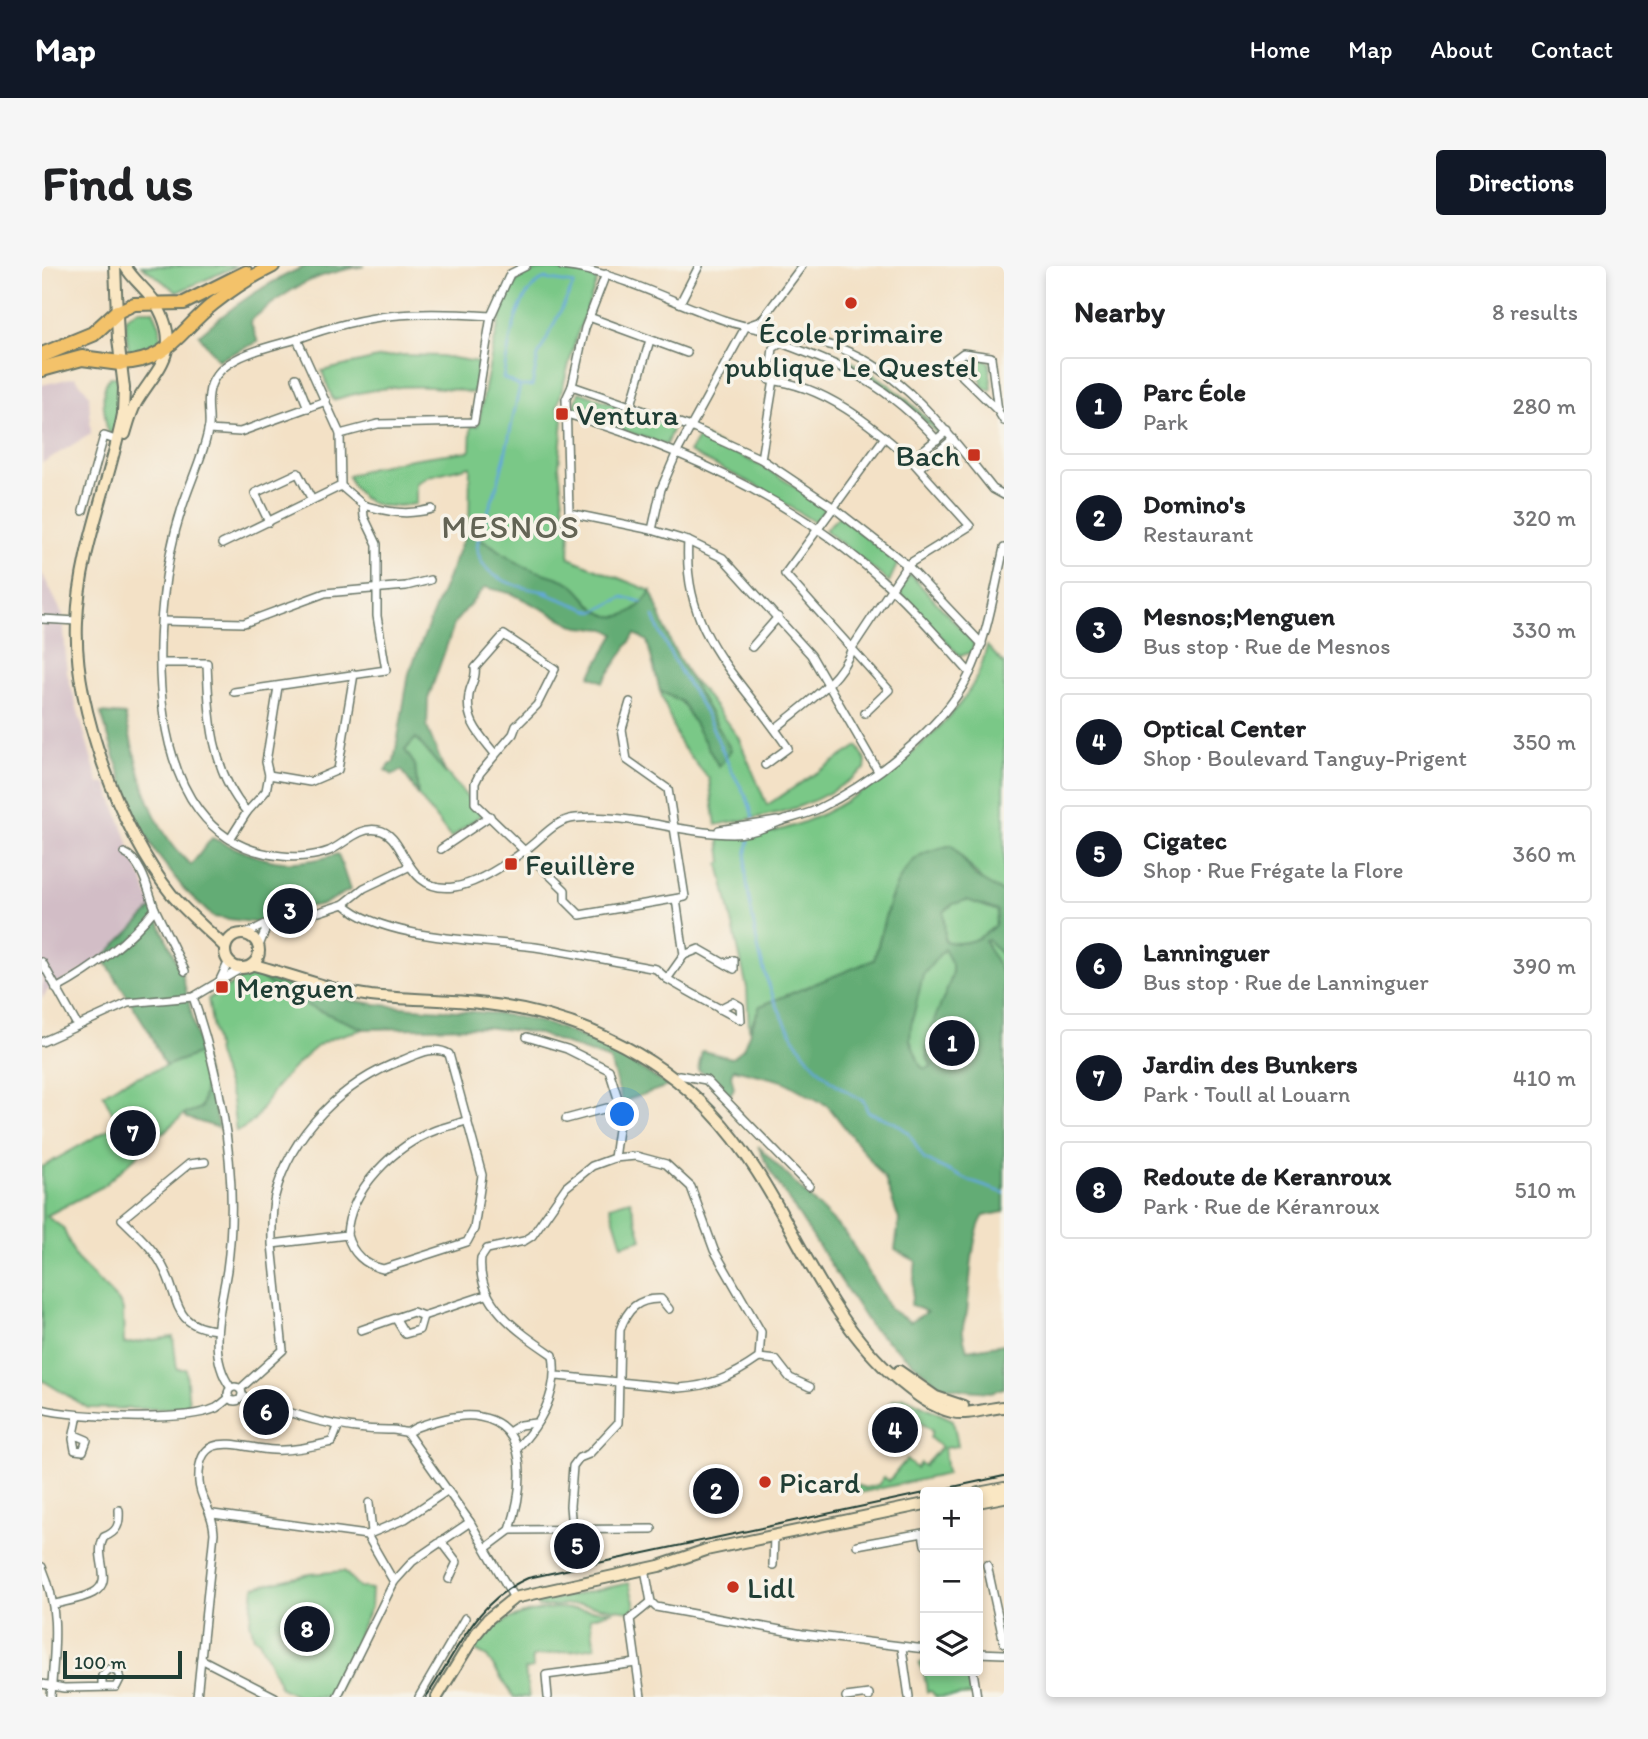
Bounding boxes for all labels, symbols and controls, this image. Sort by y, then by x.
text: Map [35,30,96,69]
text: Home [1250,35,1310,64]
text: Map [1348,35,1392,64]
text: About [1430,35,1493,64]
text: Contact [1531,35,1613,64]
button: Directions [1436,150,1606,215]
text: Find us [42,153,193,212]
text: Nearby [1074,293,1165,330]
marker: École primaire publique Le Questel [843,295,859,311]
text: 8 results [1492,298,1578,326]
place label: École primaire publique Le Questel [724,314,978,385]
text: Parc Éole [1143,376,1246,408]
text: 1 [1094,392,1104,420]
text: 280 m [1513,392,1576,420]
place label: Ventura [576,396,679,433]
marker: Ventura [554,406,570,422]
text: Park [1143,408,1188,436]
place label: Bach [896,437,960,474]
marker: Bach [966,447,982,463]
text: Domino's [1143,488,1246,520]
text: 2 [1093,504,1105,532]
text: 320 m [1513,504,1576,532]
district label: MESNOS [441,507,581,546]
text: Restaurant [1143,520,1253,548]
text: Mesnos;Menguen [1143,600,1335,632]
text: 3 [1093,616,1105,644]
text: 330 m [1512,616,1576,644]
text: Bus stop · Rue de Mesnos [1143,632,1391,660]
text: Optical Center [1143,712,1306,744]
text: 4 [1092,728,1106,756]
text: 350 m [1513,728,1576,756]
text: Shop · Boulevard Tanguy-Prigent [1143,744,1467,772]
text: Cigatec [1143,824,1227,856]
text: 5 [1093,840,1105,868]
text: 360 m [1513,840,1576,868]
place label: Feuillère [525,846,635,883]
marker: Feuillère [503,856,519,872]
text: Shop · Rue Frégate la Flore [1143,856,1404,884]
pin: 3 [267,885,313,937]
text: Lanninguer [1143,936,1270,968]
text: 6 [1093,952,1105,980]
text: 390 m [1513,952,1576,980]
text: Bus stop · Rue de Lanninguer [1143,968,1429,996]
place label: Menguen [236,969,354,1006]
marker: Menguen [214,979,230,995]
pin: 1 [929,1017,975,1069]
text: Jardin des Bunkers [1143,1048,1358,1080]
text: 7 [1093,1064,1105,1092]
text: 410 m [1513,1064,1576,1092]
text: Park · Toull al Louarn [1143,1080,1350,1108]
your location [605,1097,639,1131]
pin: 7 [110,1107,156,1159]
text: Redoute de Keranroux [1143,1160,1391,1192]
text: 8 [1093,1176,1105,1204]
text: 510 m [1515,1176,1576,1204]
text: Park · Rue de Kéranroux [1143,1192,1380,1220]
pin: 6 [243,1386,289,1438]
pin: 4 [872,1404,918,1456]
place label: Picard [779,1464,860,1501]
pin: 2 [693,1465,739,1517]
marker: Picard [757,1474,773,1490]
map controls [920,1487,983,1676]
button: + [920,1487,983,1550]
pin: 5 [554,1520,600,1572]
button: − [920,1550,983,1613]
place label: Lidl [747,1569,795,1606]
marker: Lidl [725,1579,741,1595]
pin: 8 [284,1603,330,1655]
button: layers [920,1613,983,1676]
scale bar [63,1648,182,1680]
text: 100 m [74,1651,126,1674]

